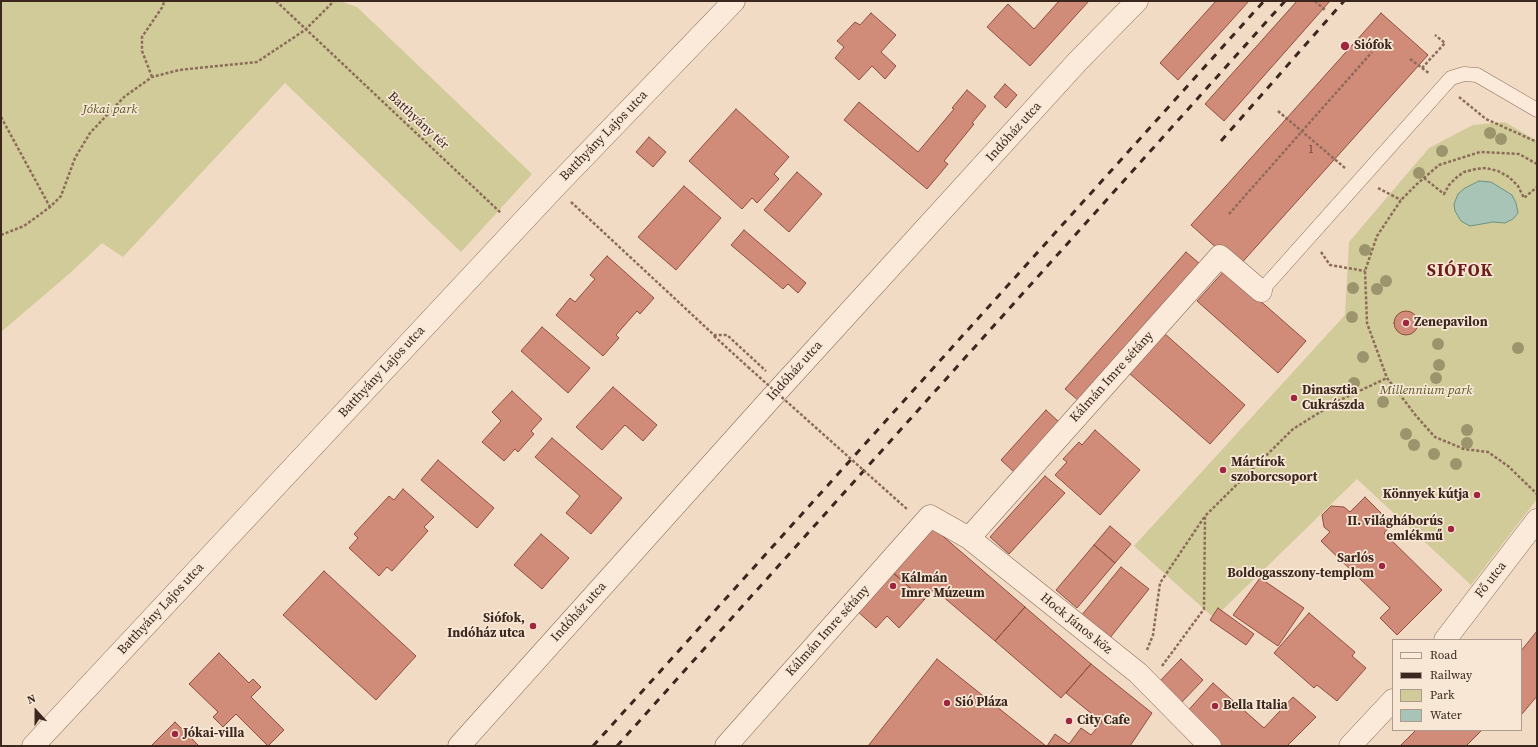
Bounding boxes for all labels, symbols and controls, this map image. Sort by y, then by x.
place label: Siófok [1354,38,1392,54]
marker: Siófok [1339,40,1351,52]
street label: Batthyány Lajos utca [557,88,651,184]
street label: Batthyány tér [384,89,452,153]
street label: Indóház utca [983,99,1045,165]
park label: Jókai park [83,102,137,118]
house number: 1 [1308,143,1314,157]
district label: SIÓFOK [1427,262,1493,282]
place label: Zenepavilon [1414,315,1488,331]
marker: Zenepavilon [1401,318,1411,328]
street label: Batthyány Lajos utca [336,323,428,421]
street label: Kálmán Imre sétány [1067,328,1157,426]
street label: Indóház utca [764,338,826,404]
place label: Dinasztia Cukrászda [1302,383,1365,414]
park label: Millennium park [1380,383,1472,399]
marker: Dinasztia Cukrászda [1289,393,1299,403]
place label: Mártírok szoborcsoport [1231,455,1317,486]
marker: Mártírok szoborcsoport [1218,465,1228,475]
place label: Könnyek kútja [1383,487,1469,503]
marker: Könnyek kútja [1472,490,1482,500]
place label: II. világháborús emlékmű [1347,514,1443,545]
marker: II. világháborús emlékmű [1446,524,1456,534]
place label: Sarlós Boldogasszony-templom [1227,551,1374,582]
street label: Fő utca [1472,559,1510,601]
street label: Batthyány Lajos utca [115,560,207,658]
marker: Sarlós Boldogasszony-templom [1377,561,1387,571]
place label: Kálmán Imre Múzeum [901,571,985,602]
street label: Indóház utca [548,579,610,645]
marker: Kálmán Imre Múzeum [888,581,898,591]
street label: Kálmán Imre sétány [783,582,873,680]
street label: Hock János köz [1037,590,1115,658]
place label: Siófok, Indóház utca [447,611,525,642]
marker: Siófok, Indóház utca [528,621,538,631]
legend [1392,639,1522,731]
text: Road [1430,647,1457,663]
text: Railway [1430,667,1472,683]
text: Park [1430,687,1455,703]
north arrow [16,691,56,731]
text: N [25,691,38,708]
place label: Sió Pláza [955,695,1008,711]
marker: Sió Pláza [942,698,952,708]
place label: Bella Italia [1223,698,1288,714]
marker: Bella Italia [1210,701,1220,711]
text: Water [1430,707,1462,723]
place label: City Cafe [1077,713,1130,729]
marker: City Cafe [1064,716,1074,726]
place label: Jókai-villa [183,726,244,742]
marker: Jókai-villa [170,729,180,739]

